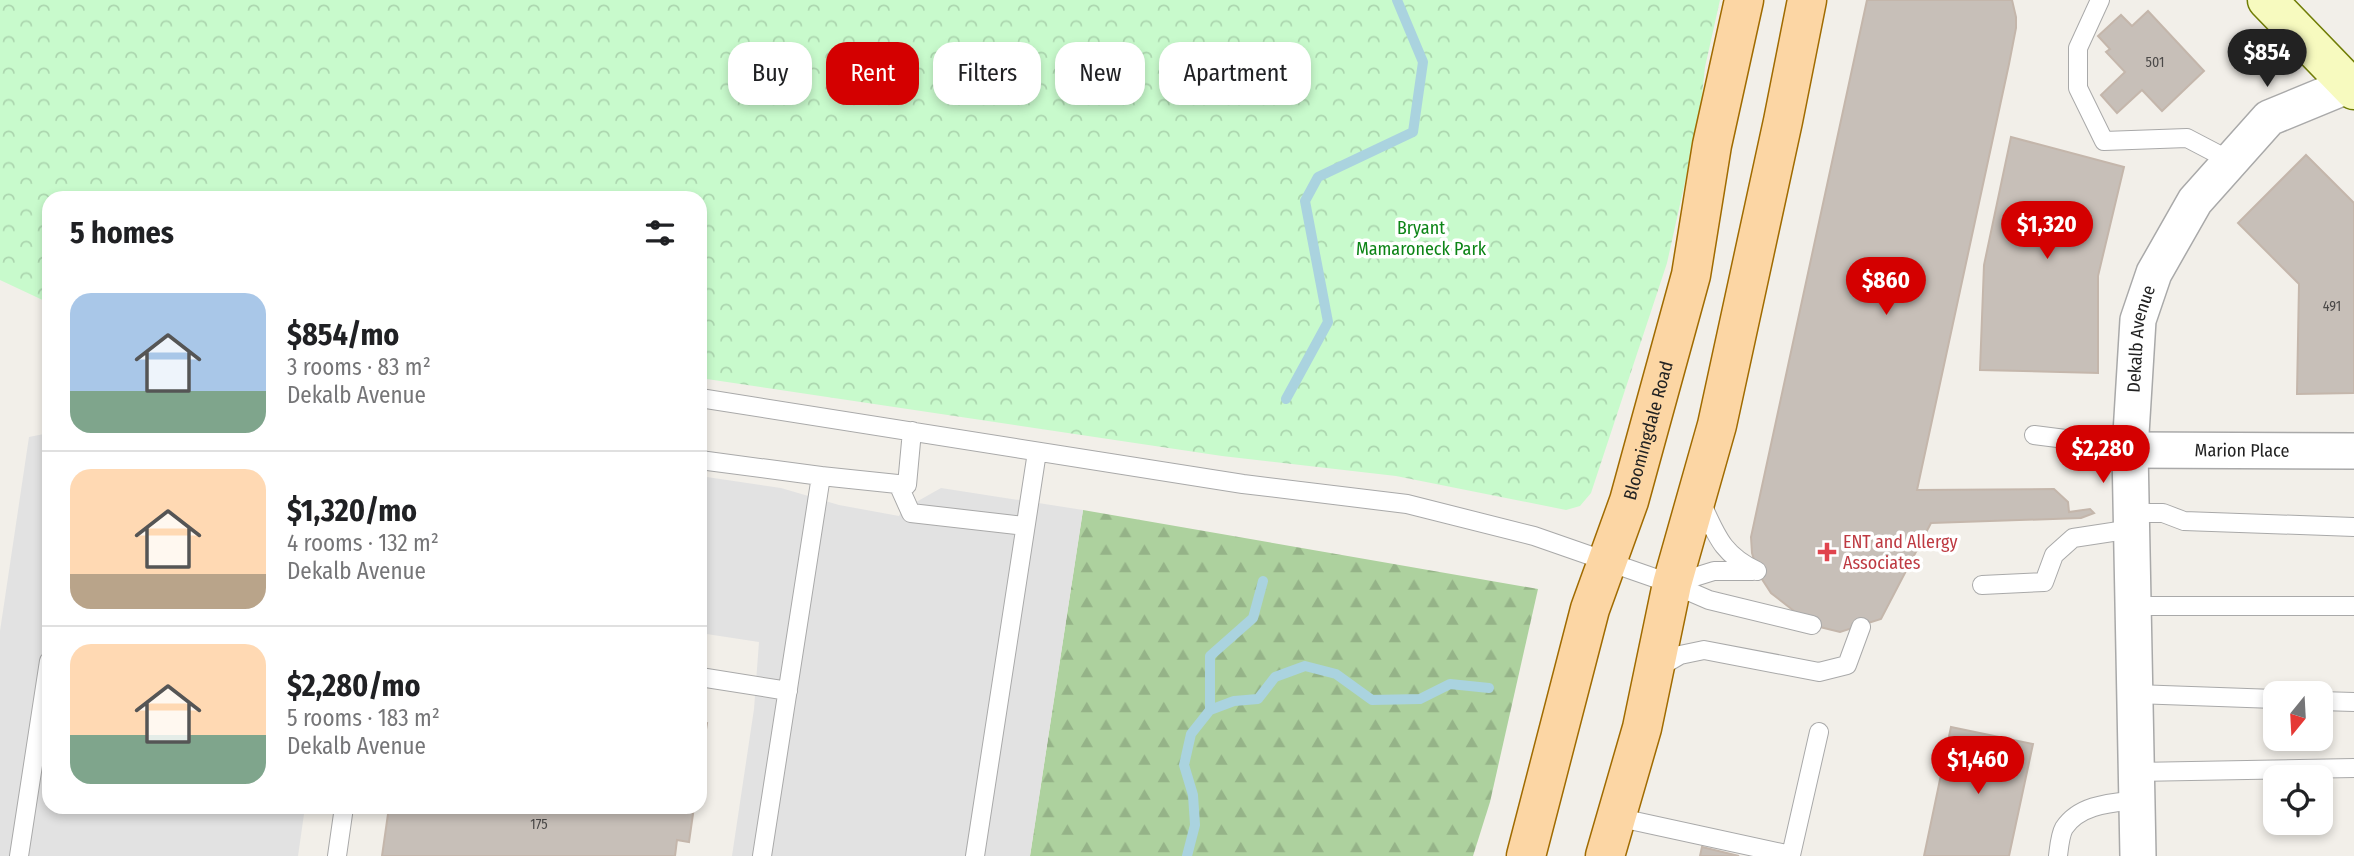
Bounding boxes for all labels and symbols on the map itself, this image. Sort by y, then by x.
pin: $854 [2226,29,2308,89]
house number: 501 [2146,54,2164,71]
pin: $1,320 [1990,202,2104,261]
park label: Bryant Mamaroneck Park [1356,217,1487,260]
pin: $860 [1845,258,1927,317]
street label: Dekalb Avenue [2123,282,2160,393]
house number: 491 [2323,298,2341,315]
street label: Bloomingdale Road [1619,359,1678,502]
pin: $2,280 [2046,426,2160,485]
street label: Marion Place [2195,439,2289,462]
place label: ENT and Allergy Associates [1843,531,1957,574]
marker: ENT and Allergy Associates [1817,542,1837,562]
north arrow [2263,681,2333,751]
pin: $1,460 [1921,736,2035,796]
house number: 175 [530,816,548,833]

